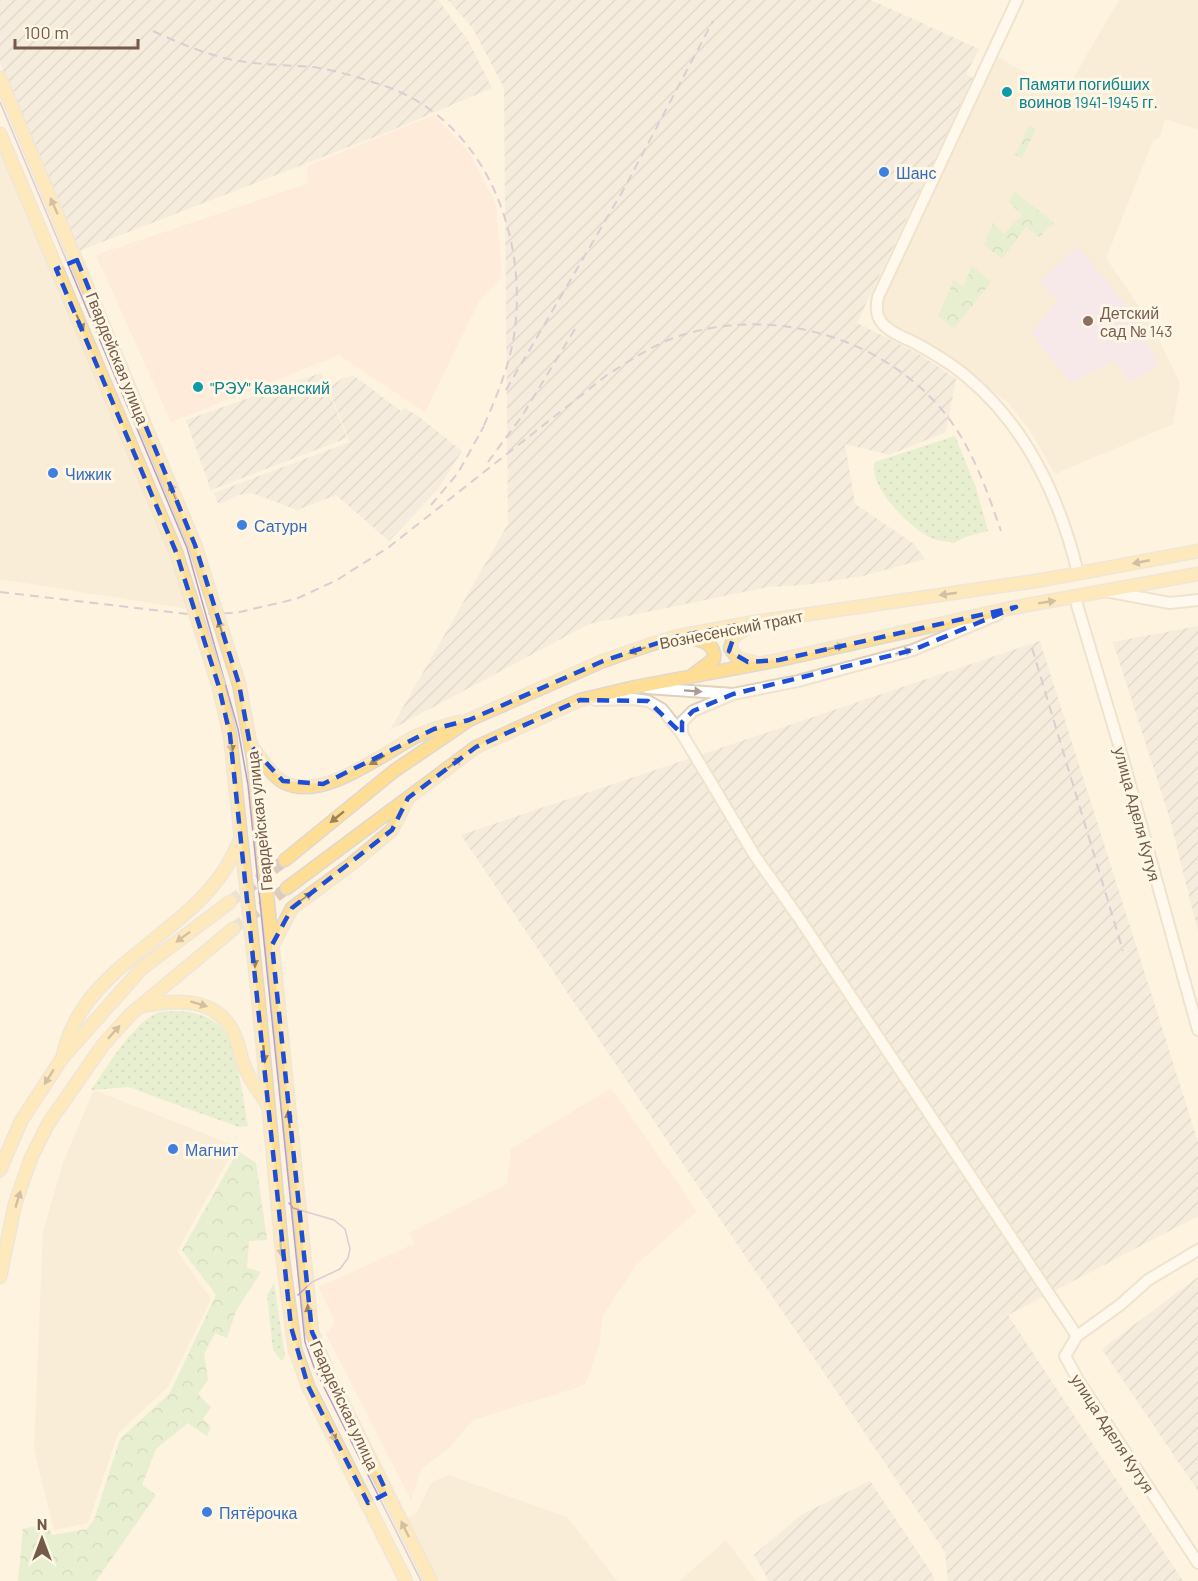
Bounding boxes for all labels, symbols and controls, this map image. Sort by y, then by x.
scale bar [15,12,138,50]
text: 100 m [24,21,69,43]
place label: Памяти погибших воинов 1941-1945 гг. [1019,74,1158,111]
marker: Памяти погибших воинов 1941-1945 гг. [1000,85,1014,99]
place label: Шанс [896,163,936,182]
marker: Шанс [877,165,891,179]
one-way arrow [50,198,59,215]
street label: Гвардейская улица [83,289,153,427]
place label: Детский сад № 143 [1100,303,1172,340]
one-way arrow [75,314,84,331]
marker: Детский сад № 143 [1081,314,1095,328]
place label: "РЭУ" Казанский [210,378,330,397]
marker: "РЭУ" Казанский [191,380,205,394]
place label: Чижик [65,464,112,483]
marker: Чижик [46,466,60,480]
one-way arrow [168,481,178,499]
place label: Сатурн [254,516,307,535]
marker: Сатурн [235,518,249,532]
one-way arrow [1131,558,1150,567]
one-way arrow [939,590,958,599]
one-way arrow [1038,597,1057,606]
street label: Вознесенский тракт [658,606,805,652]
one-way arrow [216,619,226,637]
one-way arrow [827,642,845,652]
one-way arrow [628,645,646,655]
one-way arrow [895,647,913,657]
one-way arrow [684,686,703,696]
one-way arrow [226,735,236,754]
street label: улица Аделя Кутуя [1111,745,1165,883]
street label: Гвардейская улица [242,750,276,892]
one-way arrow [369,754,385,765]
one-way arrow [446,757,462,769]
one-way arrow [330,810,345,823]
one-way arrow [296,892,312,904]
one-way arrow [176,931,192,943]
one-way arrow [250,950,259,969]
one-way arrow [190,1000,208,1009]
one-way arrow [107,1025,120,1040]
one-way arrow [259,1044,269,1063]
one-way arrow [44,1069,55,1085]
one-way arrow [284,1109,294,1128]
place label: Магнит [185,1140,239,1159]
marker: Магнит [166,1142,180,1156]
one-way arrow [13,1190,23,1208]
one-way arrow [277,1238,286,1257]
one-way arrow [304,1303,313,1322]
street label: Гвардейская улица [307,1337,383,1473]
street label: улица Аделя Кутуя [1067,1370,1159,1496]
one-way arrow [328,1425,337,1442]
place label: Пятёрочка [219,1503,298,1522]
marker: Пятёрочка [200,1505,214,1519]
north arrow [12,1509,72,1569]
text: N [37,1514,47,1533]
one-way arrow [400,1520,409,1537]

